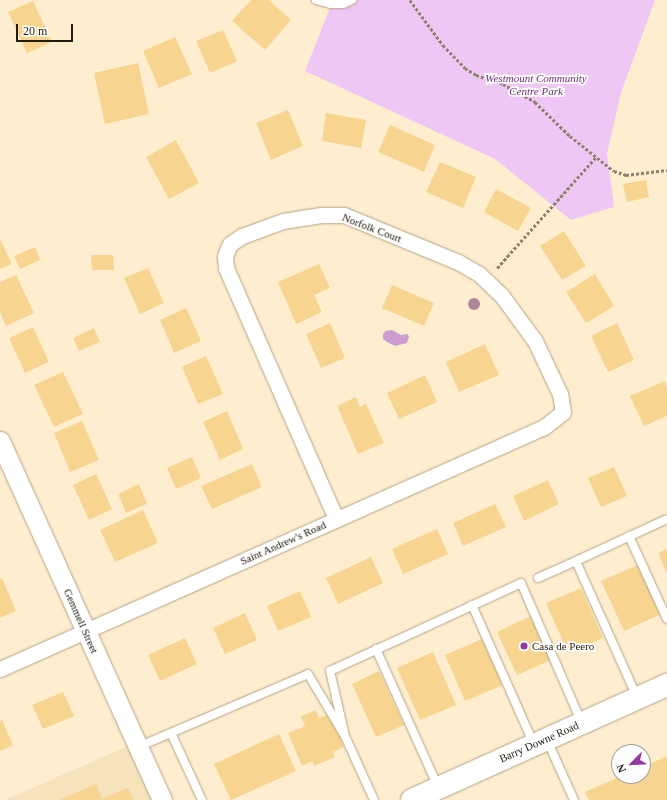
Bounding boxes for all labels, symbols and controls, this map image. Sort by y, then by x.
scale bar [18,16,75,42]
text: 20 m [23,24,47,38]
park label: Westmount Community Centre Park [485,72,587,98]
street label: Norfolk Court [340,211,404,245]
street label: Saint Andrew's Road [238,518,328,568]
street label: Gemmell Street [61,587,101,655]
place label: Casa de Peero [532,639,594,653]
marker: Casa de Peero [519,641,529,651]
street label: Barry Downe Road [497,719,581,765]
north arrow [611,744,651,784]
text: N [614,762,628,775]

